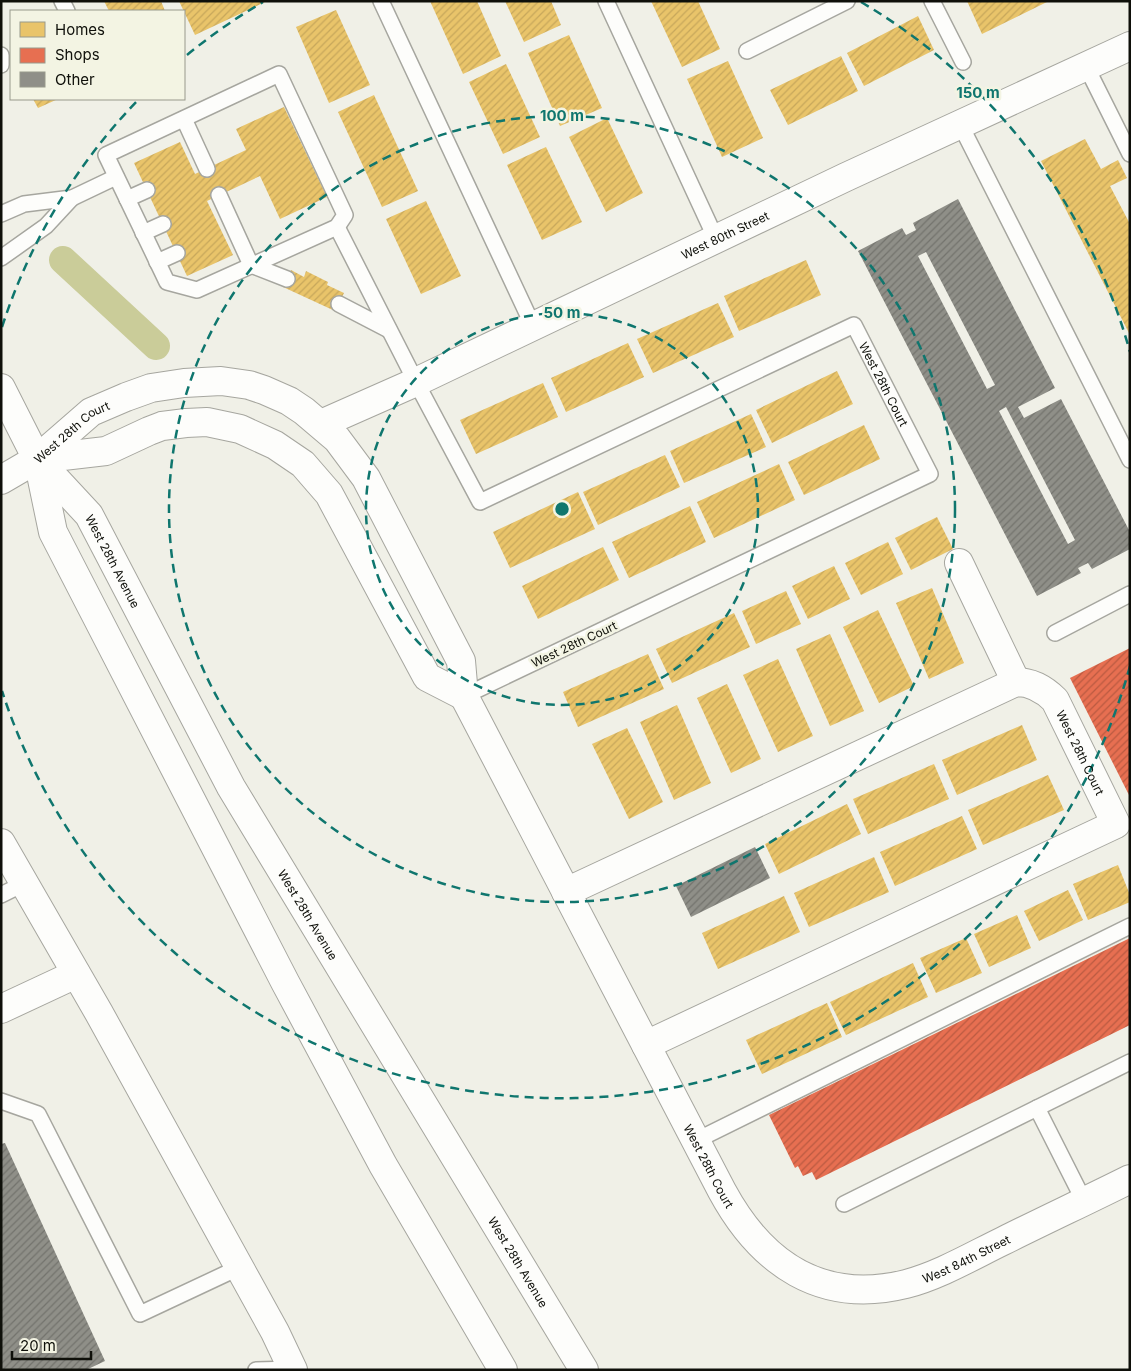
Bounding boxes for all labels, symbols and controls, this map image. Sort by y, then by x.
legend [10,10,185,100]
text: Homes [55,20,105,39]
text: Shops [55,45,100,64]
text: Other [55,70,95,89]
text: 150 m [956,83,1000,102]
text: 100 m [540,106,584,125]
street label: West 80th Street [679,207,771,262]
text: 50 m [544,303,580,322]
street label: West 28th Court [856,339,912,429]
street label: West 28th Court [31,398,112,466]
centre of rings [553,500,571,518]
street label: West 28th Avenue [83,512,144,610]
street label: West 28th Court [529,618,619,670]
street label: West 28th Court [1054,707,1108,797]
street label: West 28th Avenue [275,867,341,963]
street label: West 28th Court [681,1121,738,1211]
street label: West 28th Avenue [485,1214,552,1310]
street label: West 84th Street [920,1231,1012,1286]
scale bar [12,1328,91,1360]
text: 20 m [20,1336,56,1355]

